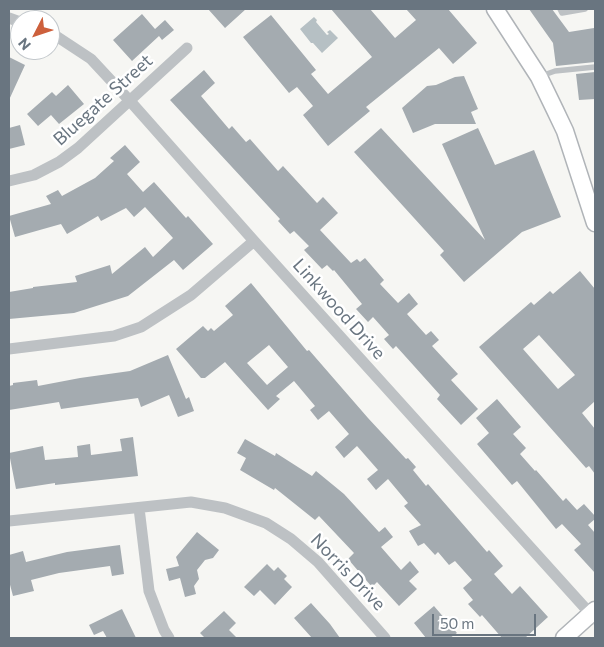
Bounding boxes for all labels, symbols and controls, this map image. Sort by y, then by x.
north arrow [10,10,60,60]
text: N [14,35,34,54]
street label: Bluegate Street [49,50,157,150]
street label: Linkwood Drive [288,254,390,364]
street label: Norris Drive [306,529,390,615]
scale bar [434,604,538,636]
text: 50 m [440,614,474,632]

